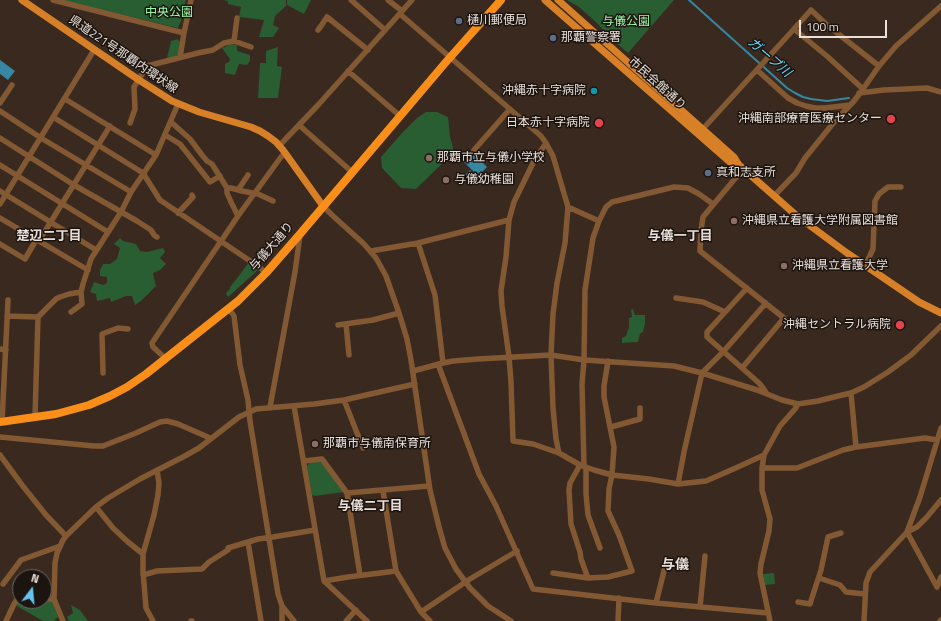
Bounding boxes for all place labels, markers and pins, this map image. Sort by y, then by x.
place label: 樋川郵便局 [467,14,527,28]
marker: 樋川郵便局 [454,16,464,26]
place label: 那覇警察署 [561,31,621,45]
marker: 那覇警察署 [548,33,558,43]
place label: 沖縄赤十字病院 [502,84,586,98]
marker: 沖縄赤十字病院 [589,86,599,96]
place label: 沖縄南部療育医療センター [738,112,882,126]
marker: 沖縄南部療育医療センター [885,113,897,125]
place label: 日本赤十字病院 [506,116,590,130]
marker: 日本赤十字病院 [593,117,605,129]
place label: 那覇市立与儀小学校 [437,151,545,165]
marker: 那覇市立与儀小学校 [424,153,434,163]
place label: 真和志支所 [716,166,776,180]
marker: 真和志支所 [703,168,713,178]
place label: 与儀幼稚園 [454,173,514,187]
marker: 与儀幼稚園 [441,175,451,185]
place label: 沖縄県立看護大学附属図書館 [742,214,898,228]
marker: 沖縄県立看護大学附属図書館 [729,216,739,226]
place label: 沖縄県立看護大学 [792,259,888,273]
marker: 沖縄県立看護大学 [779,261,789,271]
place label: 沖縄セントラル病院 [783,318,891,332]
marker: 沖縄セントラル病院 [894,319,906,331]
place label: 那覇市与儀南保育所 [323,437,431,451]
marker: 那覇市与儀南保育所 [310,439,320,449]

